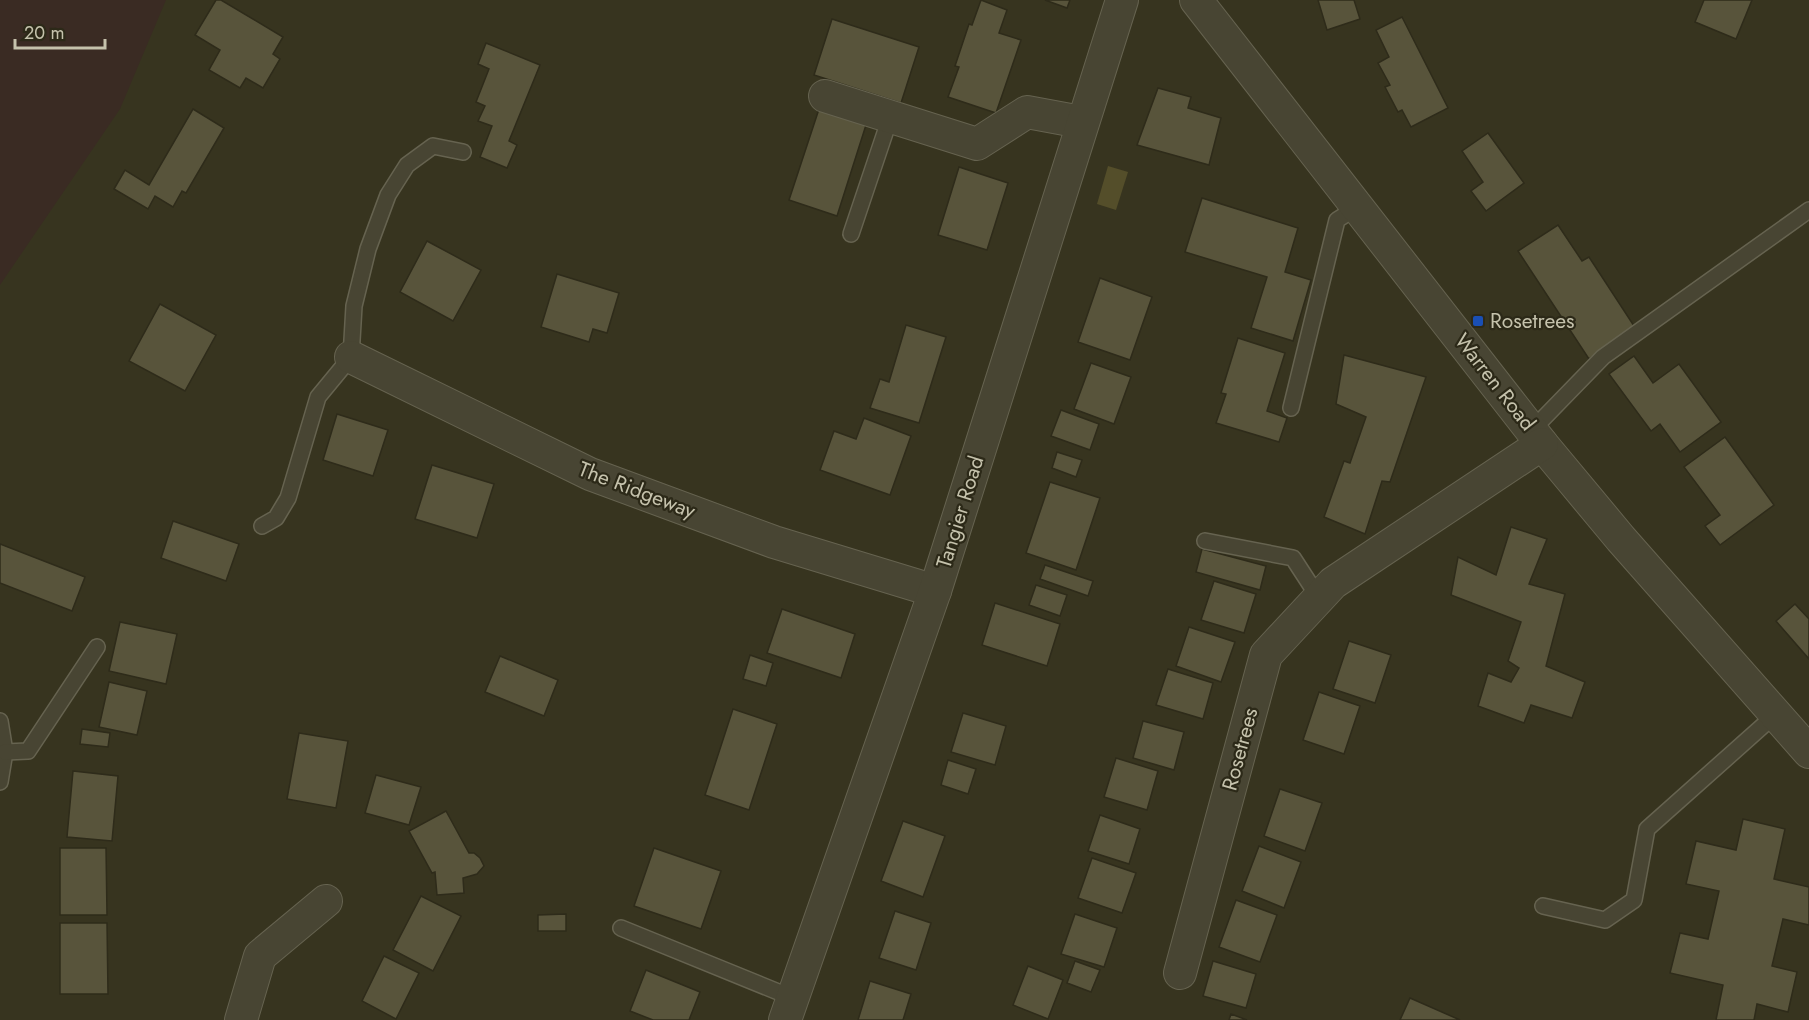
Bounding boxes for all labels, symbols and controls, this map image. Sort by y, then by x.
scale bar [15,12,105,50]
text: 20 m [24,20,64,46]
place label: Rosetrees [1490,306,1575,336]
marker: Rosetrees [1471,314,1485,328]
street label: Warren Road [1447,327,1543,437]
street label: Tangier Road [929,452,991,572]
street label: The Ridgeway [574,454,701,526]
street label: Rosetrees [1215,704,1265,794]

